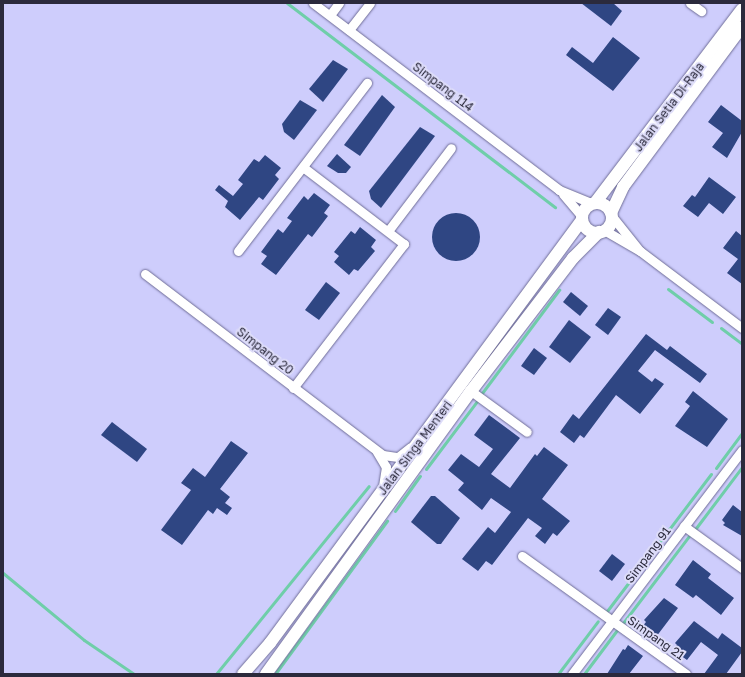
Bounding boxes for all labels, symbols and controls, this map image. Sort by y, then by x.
street label: Simpang 114 [410,59,476,115]
street label: Jalan Setia Di-Raja [631,60,707,154]
street label: Simpang 20 [234,324,296,378]
street label: Jalan Singa Menteri [375,398,455,498]
street label: Simpang 91 [622,524,674,586]
street label: Simpang 21 [625,613,687,663]

